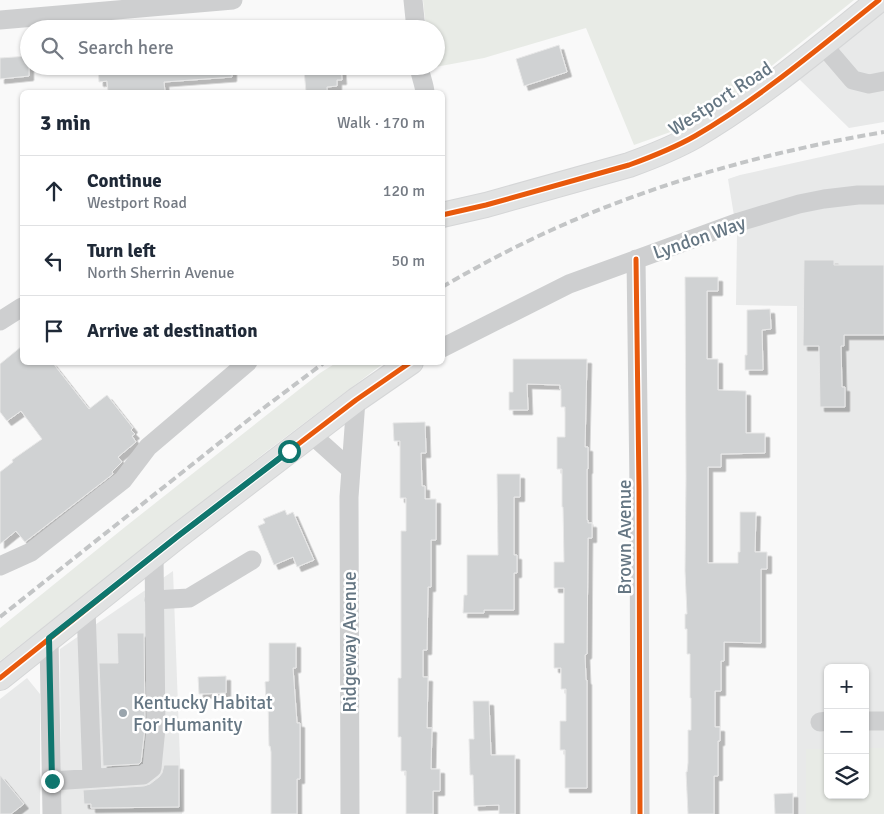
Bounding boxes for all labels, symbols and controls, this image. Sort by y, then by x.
search box [20,20,445,75]
icon: search [38,34,66,62]
text: Search here [78,36,174,60]
street label: Westport Road [664,56,777,141]
text: 3 min [40,110,91,136]
text: Walk · 170 m [337,113,425,133]
text: Continue [87,169,162,193]
icon: ahead [40,177,68,205]
text: 120 m [383,181,425,201]
text: Westport Road [87,193,187,213]
street label: Lyndon Way [650,211,749,265]
text: Turn left [87,239,156,263]
icon: left [40,247,68,275]
text: 50 m [391,251,425,271]
text: North Sherrin Avenue [87,263,235,283]
icon: arrive [40,317,68,345]
text: Arrive at destination [87,319,258,343]
route start [278,440,301,463]
street label: Brown Avenue [613,479,637,595]
street label: Ridgeway Avenue [338,571,362,713]
map controls [824,664,869,799]
button: + [824,664,869,709]
place label: Kentucky Habitat For Humanity [133,691,273,737]
marker: Kentucky Habitat For Humanity [117,707,129,719]
button: − [824,709,869,754]
button: layers [824,754,869,799]
route end [41,770,64,793]

